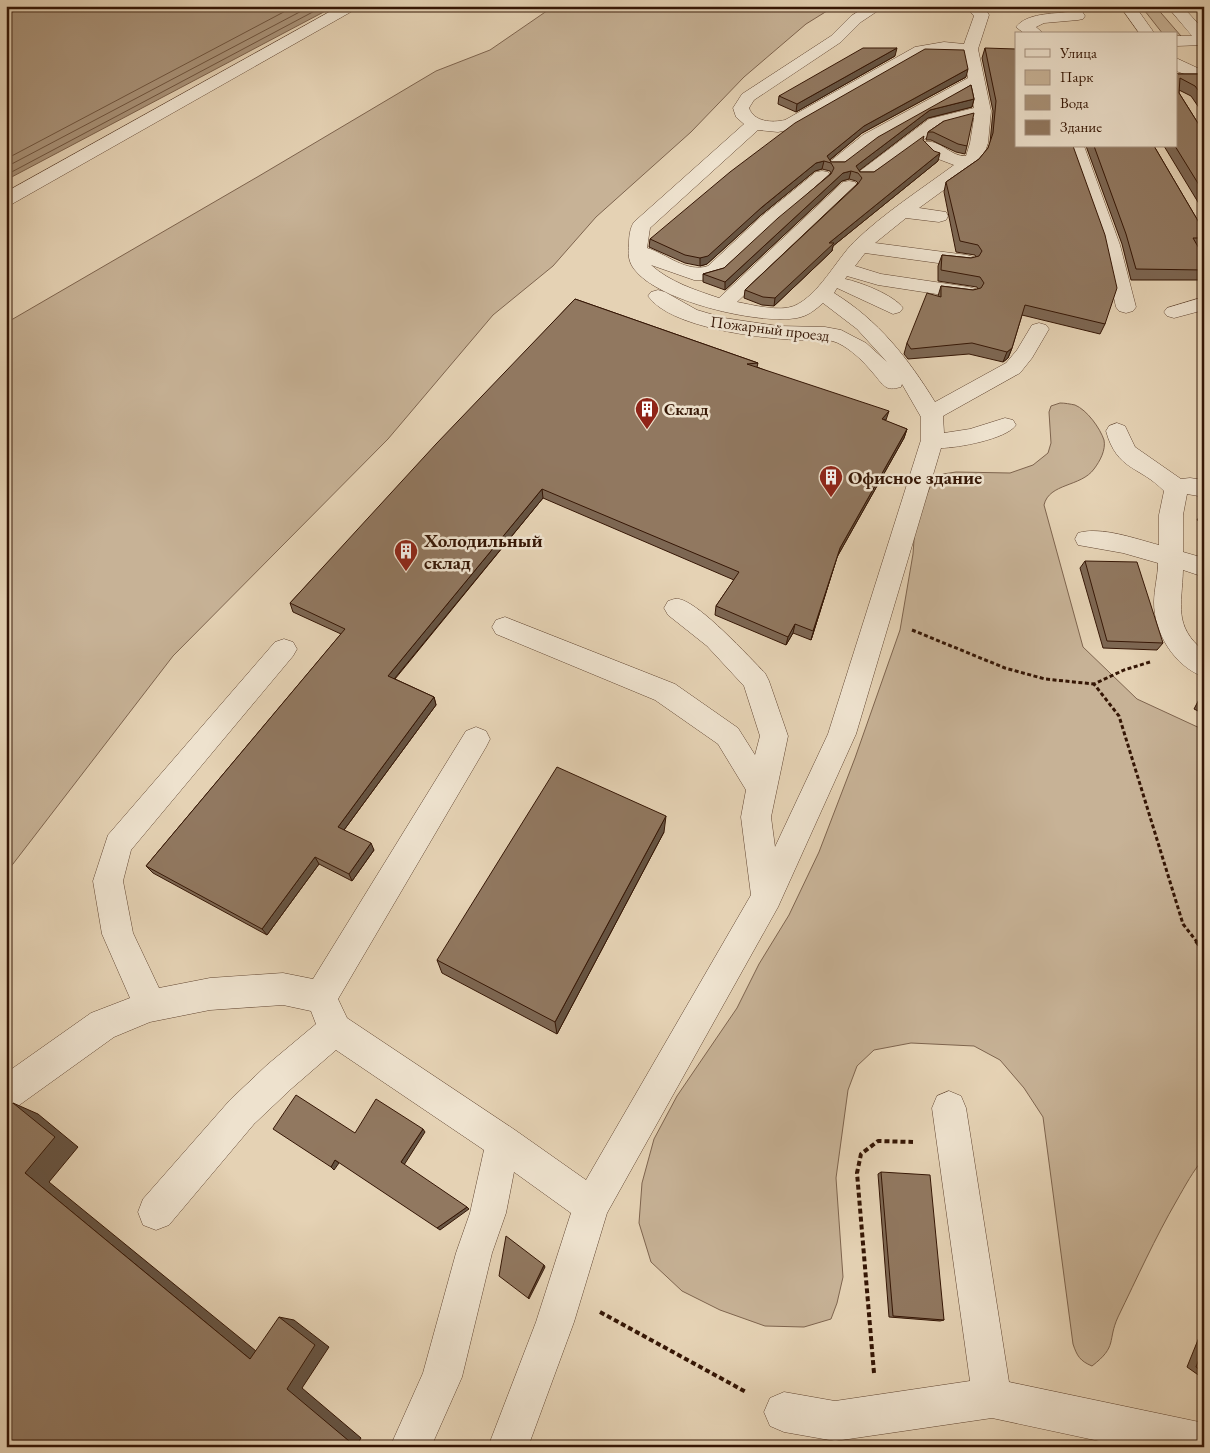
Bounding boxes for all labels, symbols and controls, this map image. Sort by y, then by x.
legend [1015,32,1178,148]
text: Улица [1059,43,1097,62]
text: Парк [1060,67,1093,86]
text: Вода [1060,93,1089,112]
text: Здание [1060,117,1102,136]
street label: Пожарный проезд [709,311,831,346]
building icon: Склад [634,396,660,430]
place label: Склад [664,399,709,420]
building icon: Офисное здание [818,464,844,498]
place label: Офисное здание [848,465,982,490]
place label: Холодильный склад [423,528,543,575]
building icon: Холодильный склад [393,538,419,572]

